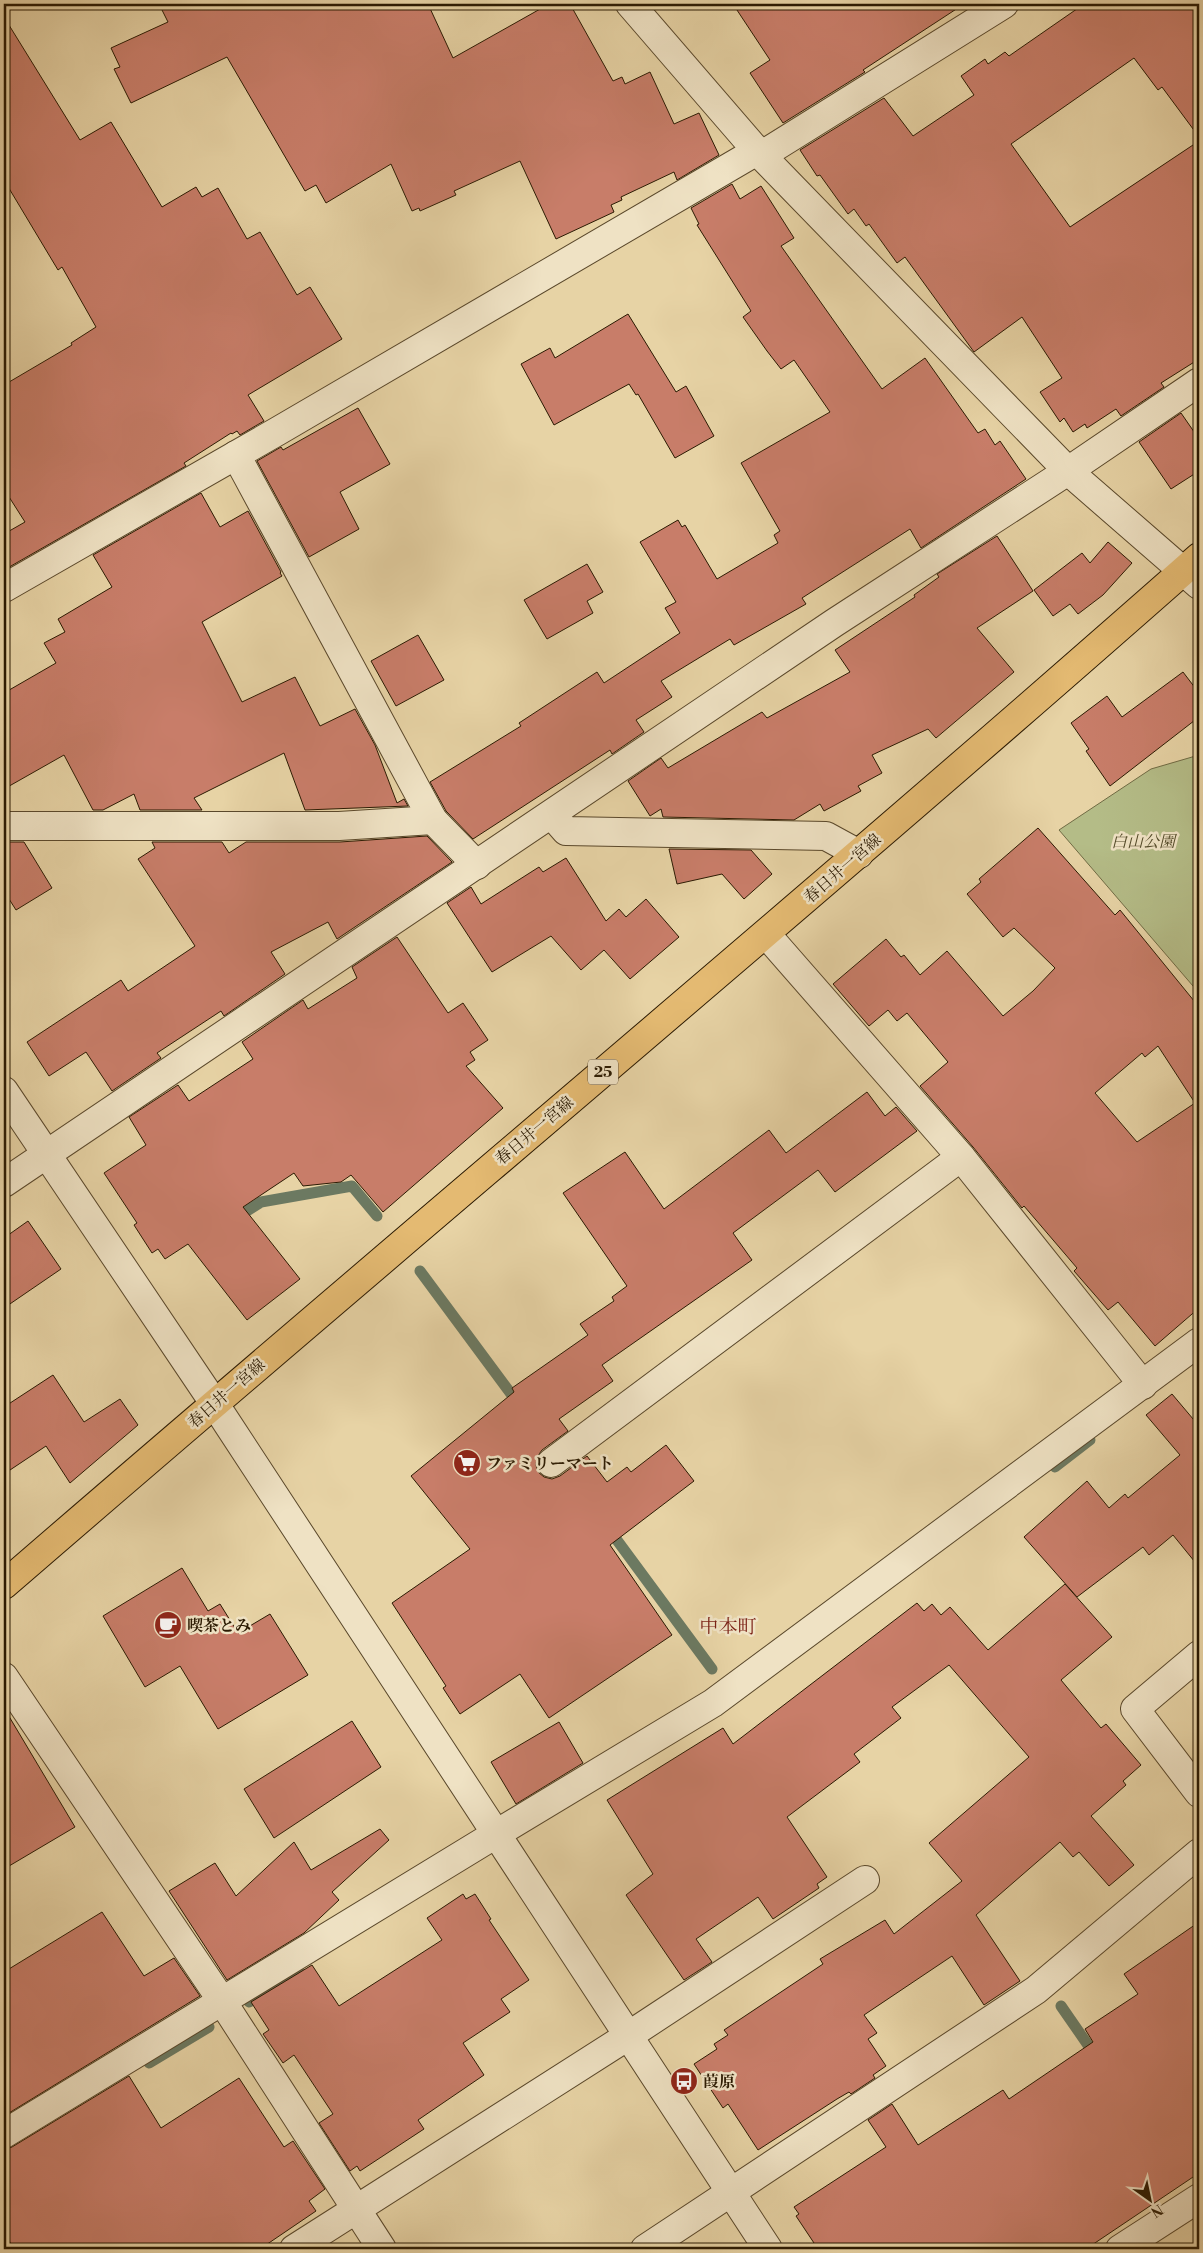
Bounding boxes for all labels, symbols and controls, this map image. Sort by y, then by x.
street label: 春日井一宮線 [800,830,885,908]
park label: 白山公園 [1111,832,1178,852]
road number: 25 [588,1060,618,1084]
street label: 春日井一宮線 [491,1092,578,1169]
street label: 春日井一宮線 [184,1355,269,1433]
supermarket icon: ファミリーマート [452,1448,482,1478]
place label: ファミリーマート [486,1454,614,1474]
cafe icon: 喫茶とみ [153,1610,183,1640]
district label: 中本町 [699,1615,757,1639]
place label: 喫茶とみ [187,1616,251,1636]
bus stop icon: 葭原 [669,2066,699,2096]
place label: 葭原 [703,2072,735,2092]
north arrow [1126,2176,1176,2226]
text: N [1147,2199,1166,2221]

